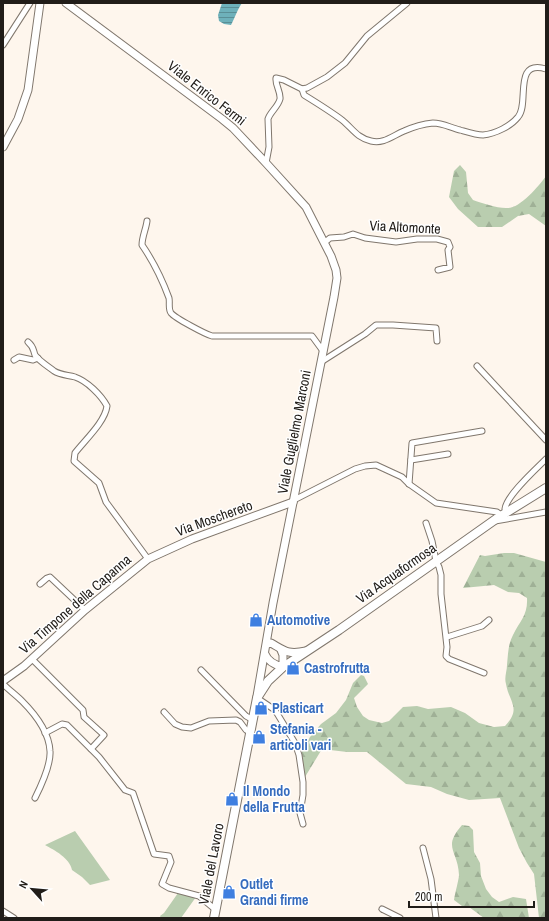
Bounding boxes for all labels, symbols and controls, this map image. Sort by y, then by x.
street label: Viale Enrico Fermi [164,57,250,129]
street label: Via Altomonte [369,216,441,238]
street label: Viale Guglielmo Marconi [273,368,315,496]
street label: Via Moschereto [173,496,255,540]
street label: Via Acquaformosa [352,538,440,607]
street label: Via Timpone della Capanna [15,550,135,657]
place label: Automotive [267,611,330,629]
shop icon: Automotive [248,612,264,628]
place label: Castrofrutta [304,659,370,677]
shop icon: Castrofrutta [285,660,301,676]
place label: Plasticart [272,699,324,717]
shop icon: Plasticart [253,700,269,716]
place label: Stefania - articoli vari [270,720,331,754]
shop icon: Stefania - articoli vari [251,729,267,745]
place label: Il Mondo della Frutta [243,782,305,816]
shop icon: Il Mondo della Frutta [224,791,240,807]
street label: Viale del Lavoro [194,822,228,906]
north arrow [12,869,52,909]
place label: Outlet Grandi firme [240,875,308,909]
text: N [15,878,31,891]
scale bar [409,883,534,909]
shop icon: Outlet Grandi firme [221,884,237,900]
text: 200 m [415,889,442,905]

